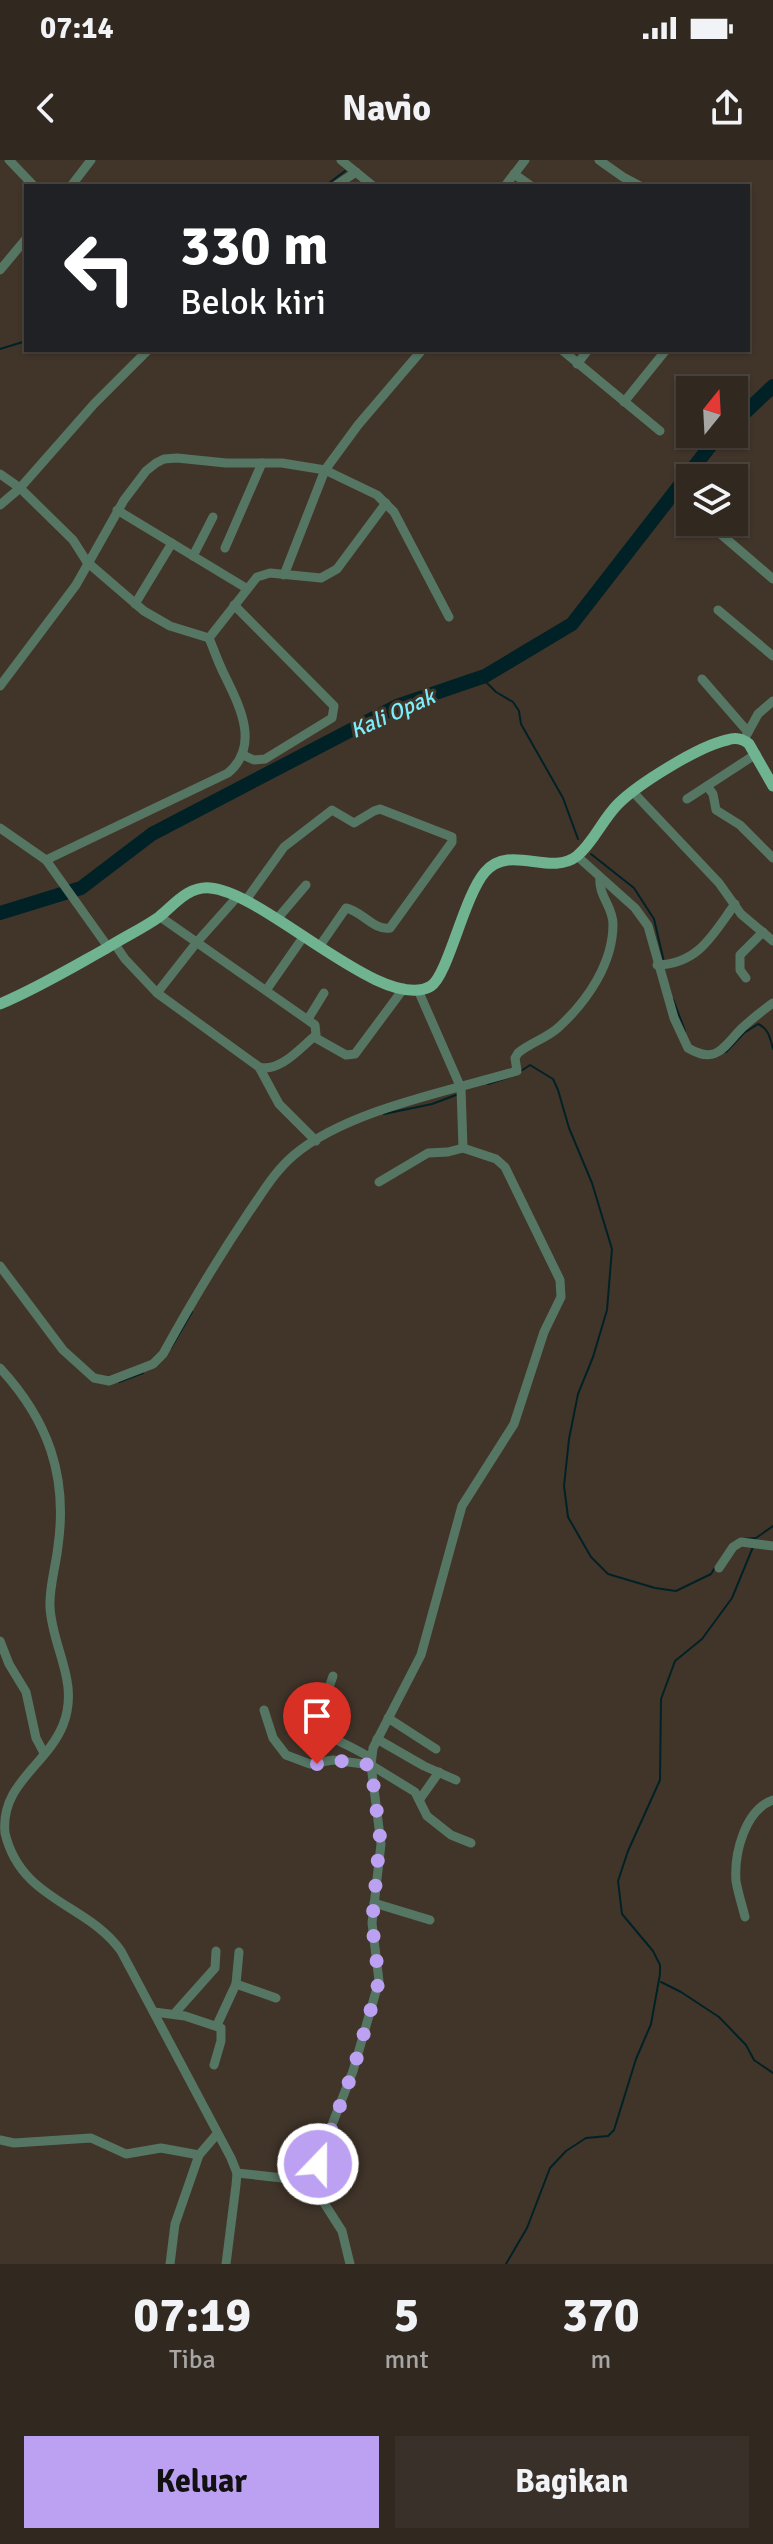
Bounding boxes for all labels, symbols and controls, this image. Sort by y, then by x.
text: 07:14 [40,10,114,47]
icon: back [24,86,68,130]
text: Navio [342,86,431,131]
icon: share [705,86,749,130]
text: 330 m [180,211,328,280]
icon: left [48,216,152,320]
text: Belok kiri [180,280,326,325]
north arrow [676,376,748,448]
map controls [676,376,748,536]
button: layers [676,464,748,536]
water label: Kali Opak [346,682,440,744]
pin [283,1682,351,1764]
icon: arrive [295,1694,339,1738]
position arrow [276,2122,360,2206]
text: 07:19 [133,2286,251,2345]
text: 5 [394,2286,419,2345]
text: 370 [562,2286,640,2345]
text: Tiba [169,2344,216,2376]
text: mnt [385,2344,429,2376]
text: m [590,2344,611,2376]
button: Keluar [24,2436,379,2528]
button: Bagikan [395,2436,749,2528]

